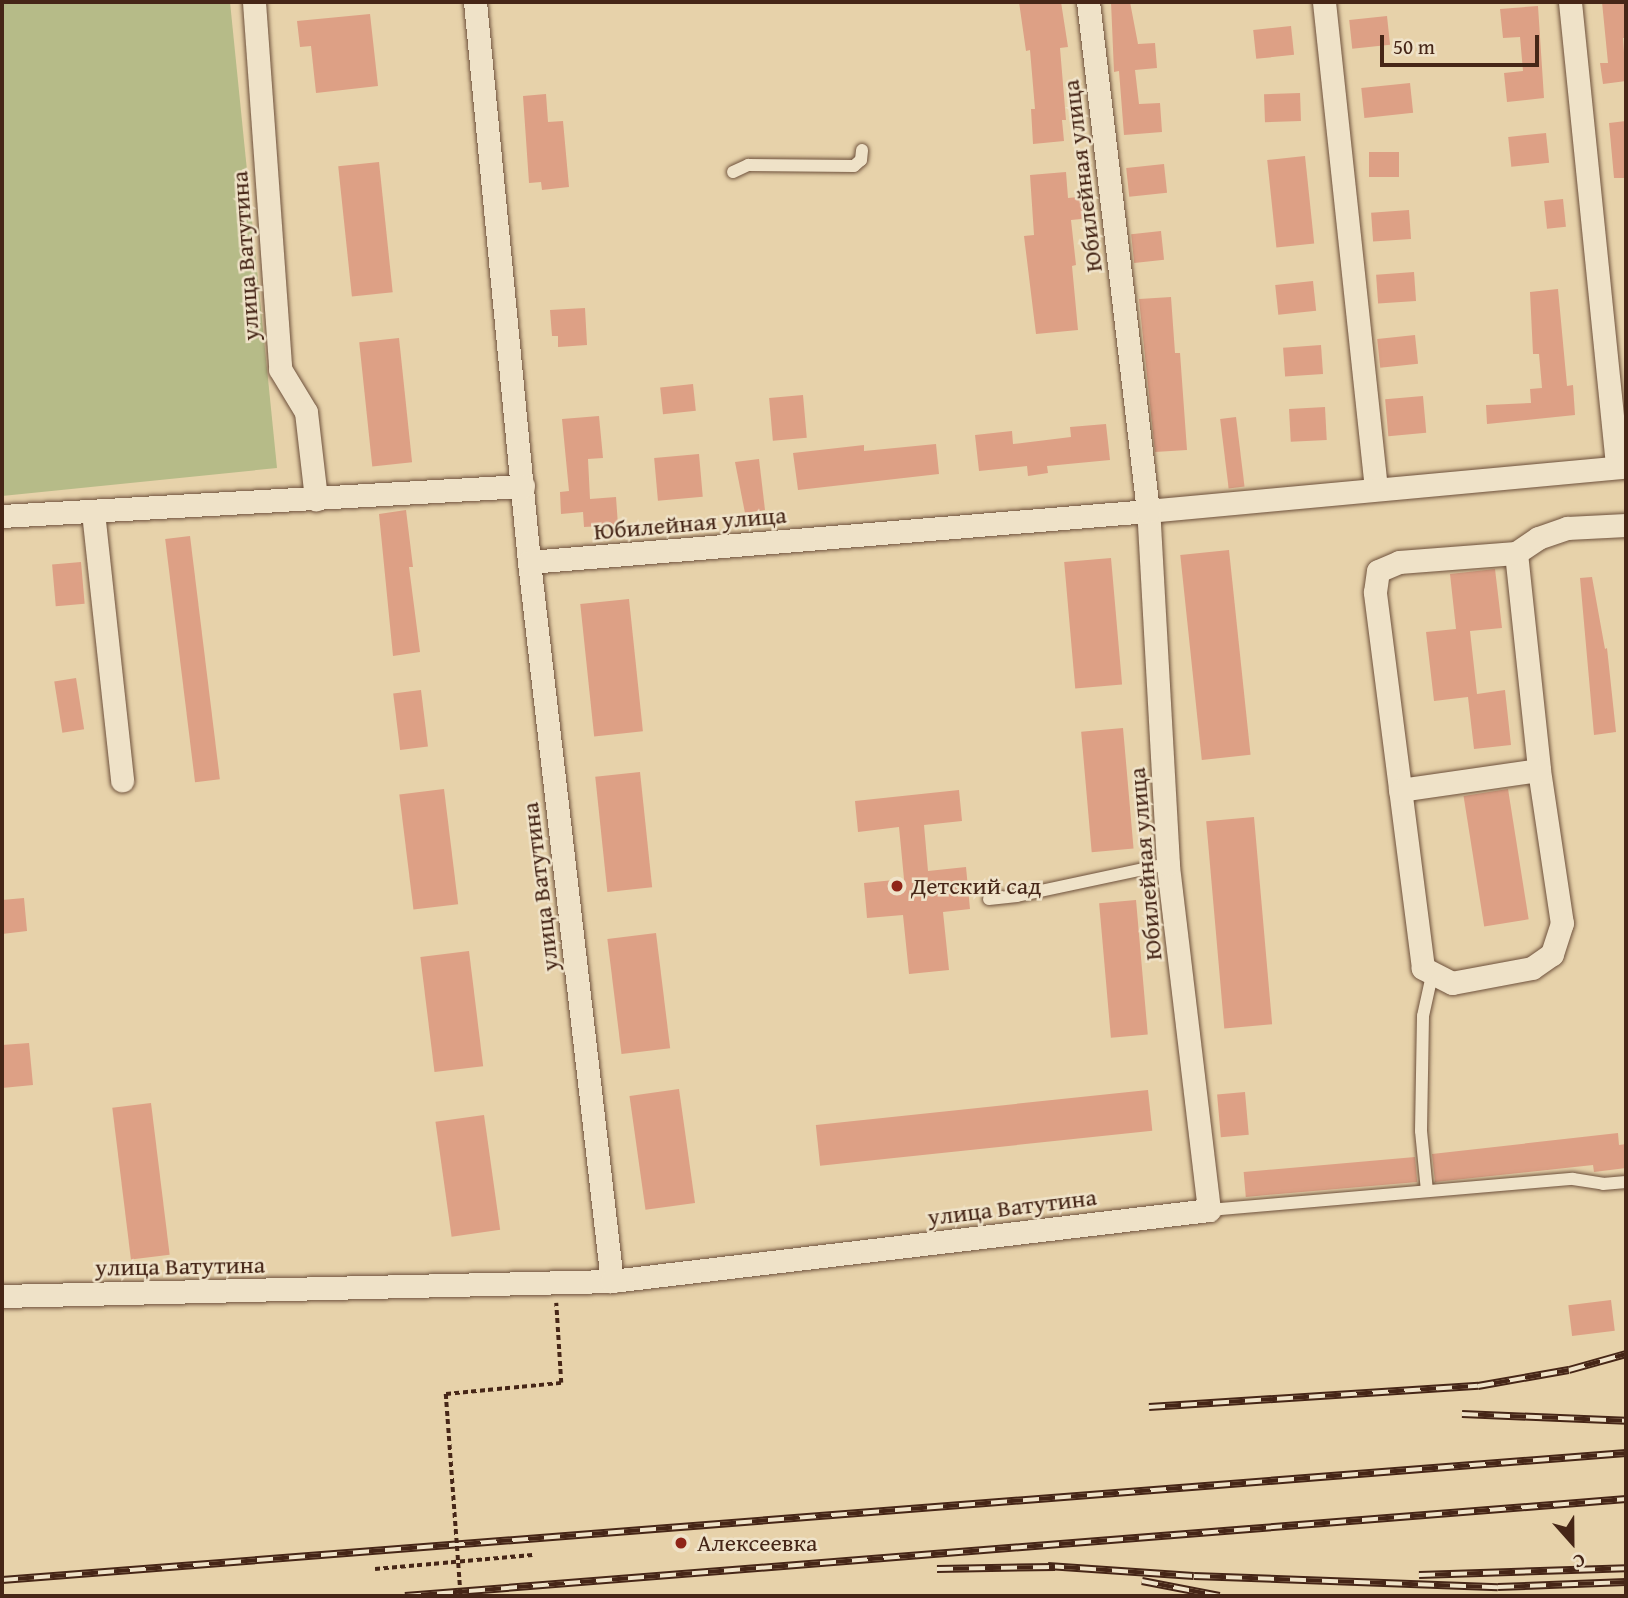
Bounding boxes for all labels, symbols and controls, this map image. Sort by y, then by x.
scale bar [1383,21,1542,65]
text: 50 m [1393,31,1435,62]
street label: Юбилейная улица [1056,78,1108,274]
street label: улица Ватутина [225,170,265,342]
street label: Юбилейная улица [592,500,788,546]
street label: Юбилейная улица [1122,766,1168,962]
street label: улица Ватутина [515,801,565,973]
place label: Детский сад [911,872,1041,900]
marker: Детский сад [889,878,905,894]
street label: улица Ватутина [926,1182,1098,1232]
street label: улица Ватутина [95,1250,265,1282]
north arrow [1537,1507,1607,1577]
place label: Алексеевка [697,1529,817,1557]
marker: Алексеевка [671,1533,691,1553]
text: С [1569,1547,1590,1577]

